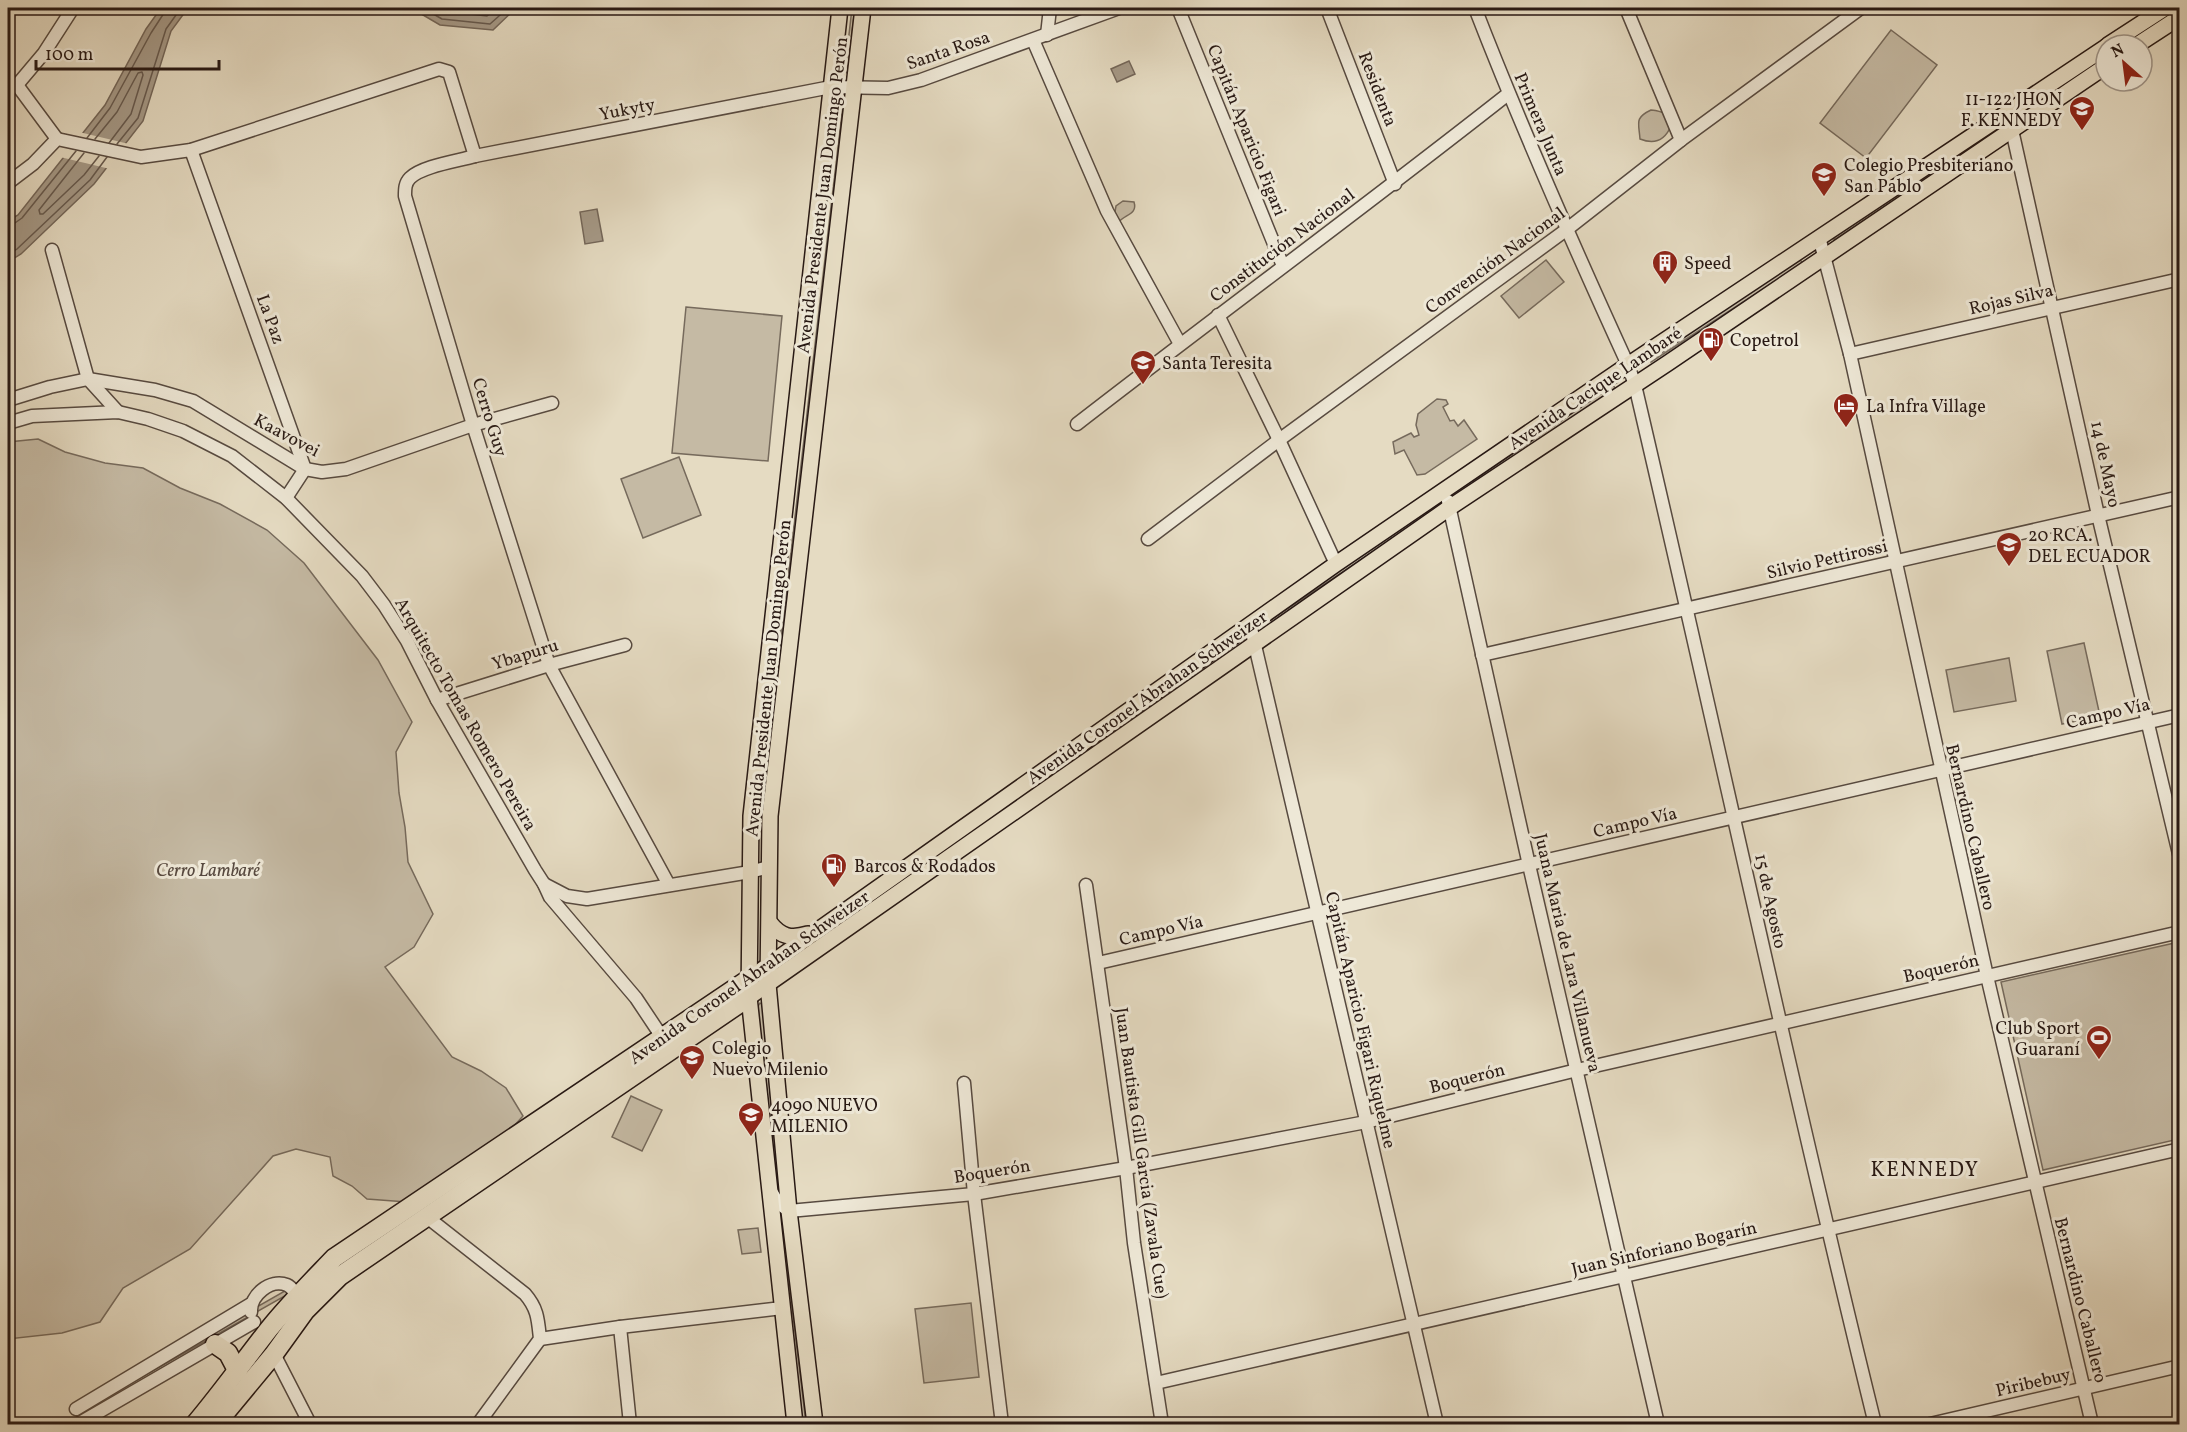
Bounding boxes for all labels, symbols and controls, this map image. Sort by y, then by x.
street label: Santa Rosa [903,25,994,77]
scale bar [36,33,219,71]
north arrow [2094,33,2154,93]
street label: Avenida Presidente Juan Domingo Perón [792,35,855,355]
text: N [2108,39,2129,64]
street label: Capitán Aparicio Figari [1200,41,1291,220]
text: 100 m [45,43,94,68]
street label: Residenta [1351,48,1402,131]
street label: Primera Junta [1507,69,1573,180]
place label: 11-122 JHON F. KENNEDY [1961,88,2062,134]
street label: Yukyty [597,93,658,128]
school or university icon: 11-122 JHON F. KENNEDY [2067,94,2097,132]
place label: Colegio Presbiteriano San Pablo [1844,154,2013,200]
school or university icon: Colegio Presbiteriano San Pablo [1809,160,1839,198]
street label: Constitución Nacional [1205,183,1361,309]
street label: Convención Nacional [1421,202,1571,321]
building icon: Speed [1650,248,1680,286]
place label: Speed [1684,252,1731,277]
street label: Rojas Silva [1967,279,2056,322]
street label: La Paz [249,291,290,348]
street label: Avenida Cacique Lambaré [1504,322,1688,457]
fuel station icon: Copetrol [1696,325,1726,363]
place label: Copetrol [1730,329,1799,354]
school or university icon: Santa Teresita [1128,348,1158,386]
place label: Santa Teresita [1162,352,1272,377]
street label: Cerro Guy [465,375,512,460]
hotel icon: La Infra Village [1831,391,1861,429]
place label: La Infra Village [1866,395,1986,420]
street label: Kaavovei [249,408,324,464]
street label: 14 de Mayo [2083,419,2126,510]
street label: Avenida Presidente Juan Domingo Perón [740,518,799,838]
place label: 20 RCA. DEL ECUADOR [2028,524,2151,570]
school or university icon: 20 RCA. DEL ECUADOR [1994,530,2024,568]
street label: Silvio Pettirossi [1764,534,1890,587]
street label: Arquitecto Tomas Romero Pereira [388,594,542,836]
street label: Avenida Coronel Abrahan Schweizer [1023,605,1274,791]
street label: Ybapuru [489,633,562,677]
street label: Campo Vía [2064,693,2153,736]
street label: Bernardino Caballero [1938,742,2001,913]
street label: Campo Vía [1591,802,1680,845]
street label: Juana Maria de Lara Villanueva [1527,831,1606,1075]
fuel station icon: Barcos & Rodados [819,851,849,889]
street label: 15 de Agosto [1747,852,1792,951]
place label: Barcos & Rodados [854,855,996,880]
park label: Cerro Lambaré [156,859,261,884]
street label: Avenida Coronel Abrahan Schweizer [625,885,876,1071]
street label: Capitán Aparicio Figari Riquelme [1318,890,1401,1151]
street label: Campo Vía [1117,910,1206,953]
street label: Boquerón [1901,949,1982,990]
street label: Juan Bautista Gill Garcia (Zavala Cue) [1108,1006,1173,1300]
place label: Club Sport Guaraní [1996,1017,2081,1063]
sports icon: Club Sport Guaraní [2084,1023,2114,1061]
place label: Colegio Nuevo Milenio [712,1037,828,1083]
school or university icon: Colegio Nuevo Milenio [677,1043,707,1081]
street label: Boquerón [1427,1058,1508,1101]
place label: 4090 NUEVO MILENIO [771,1094,878,1140]
school or university icon: 4090 NUEVO MILENIO [736,1100,766,1138]
street label: Boquerón [952,1154,1033,1191]
district label: KENNEDY [1870,1156,1980,1185]
street label: Bernardino Caballero [2047,1215,2112,1386]
street label: Juan Sinforiano Bogarín [1569,1216,1760,1283]
street label: Piribebuy [1993,1363,2074,1404]

